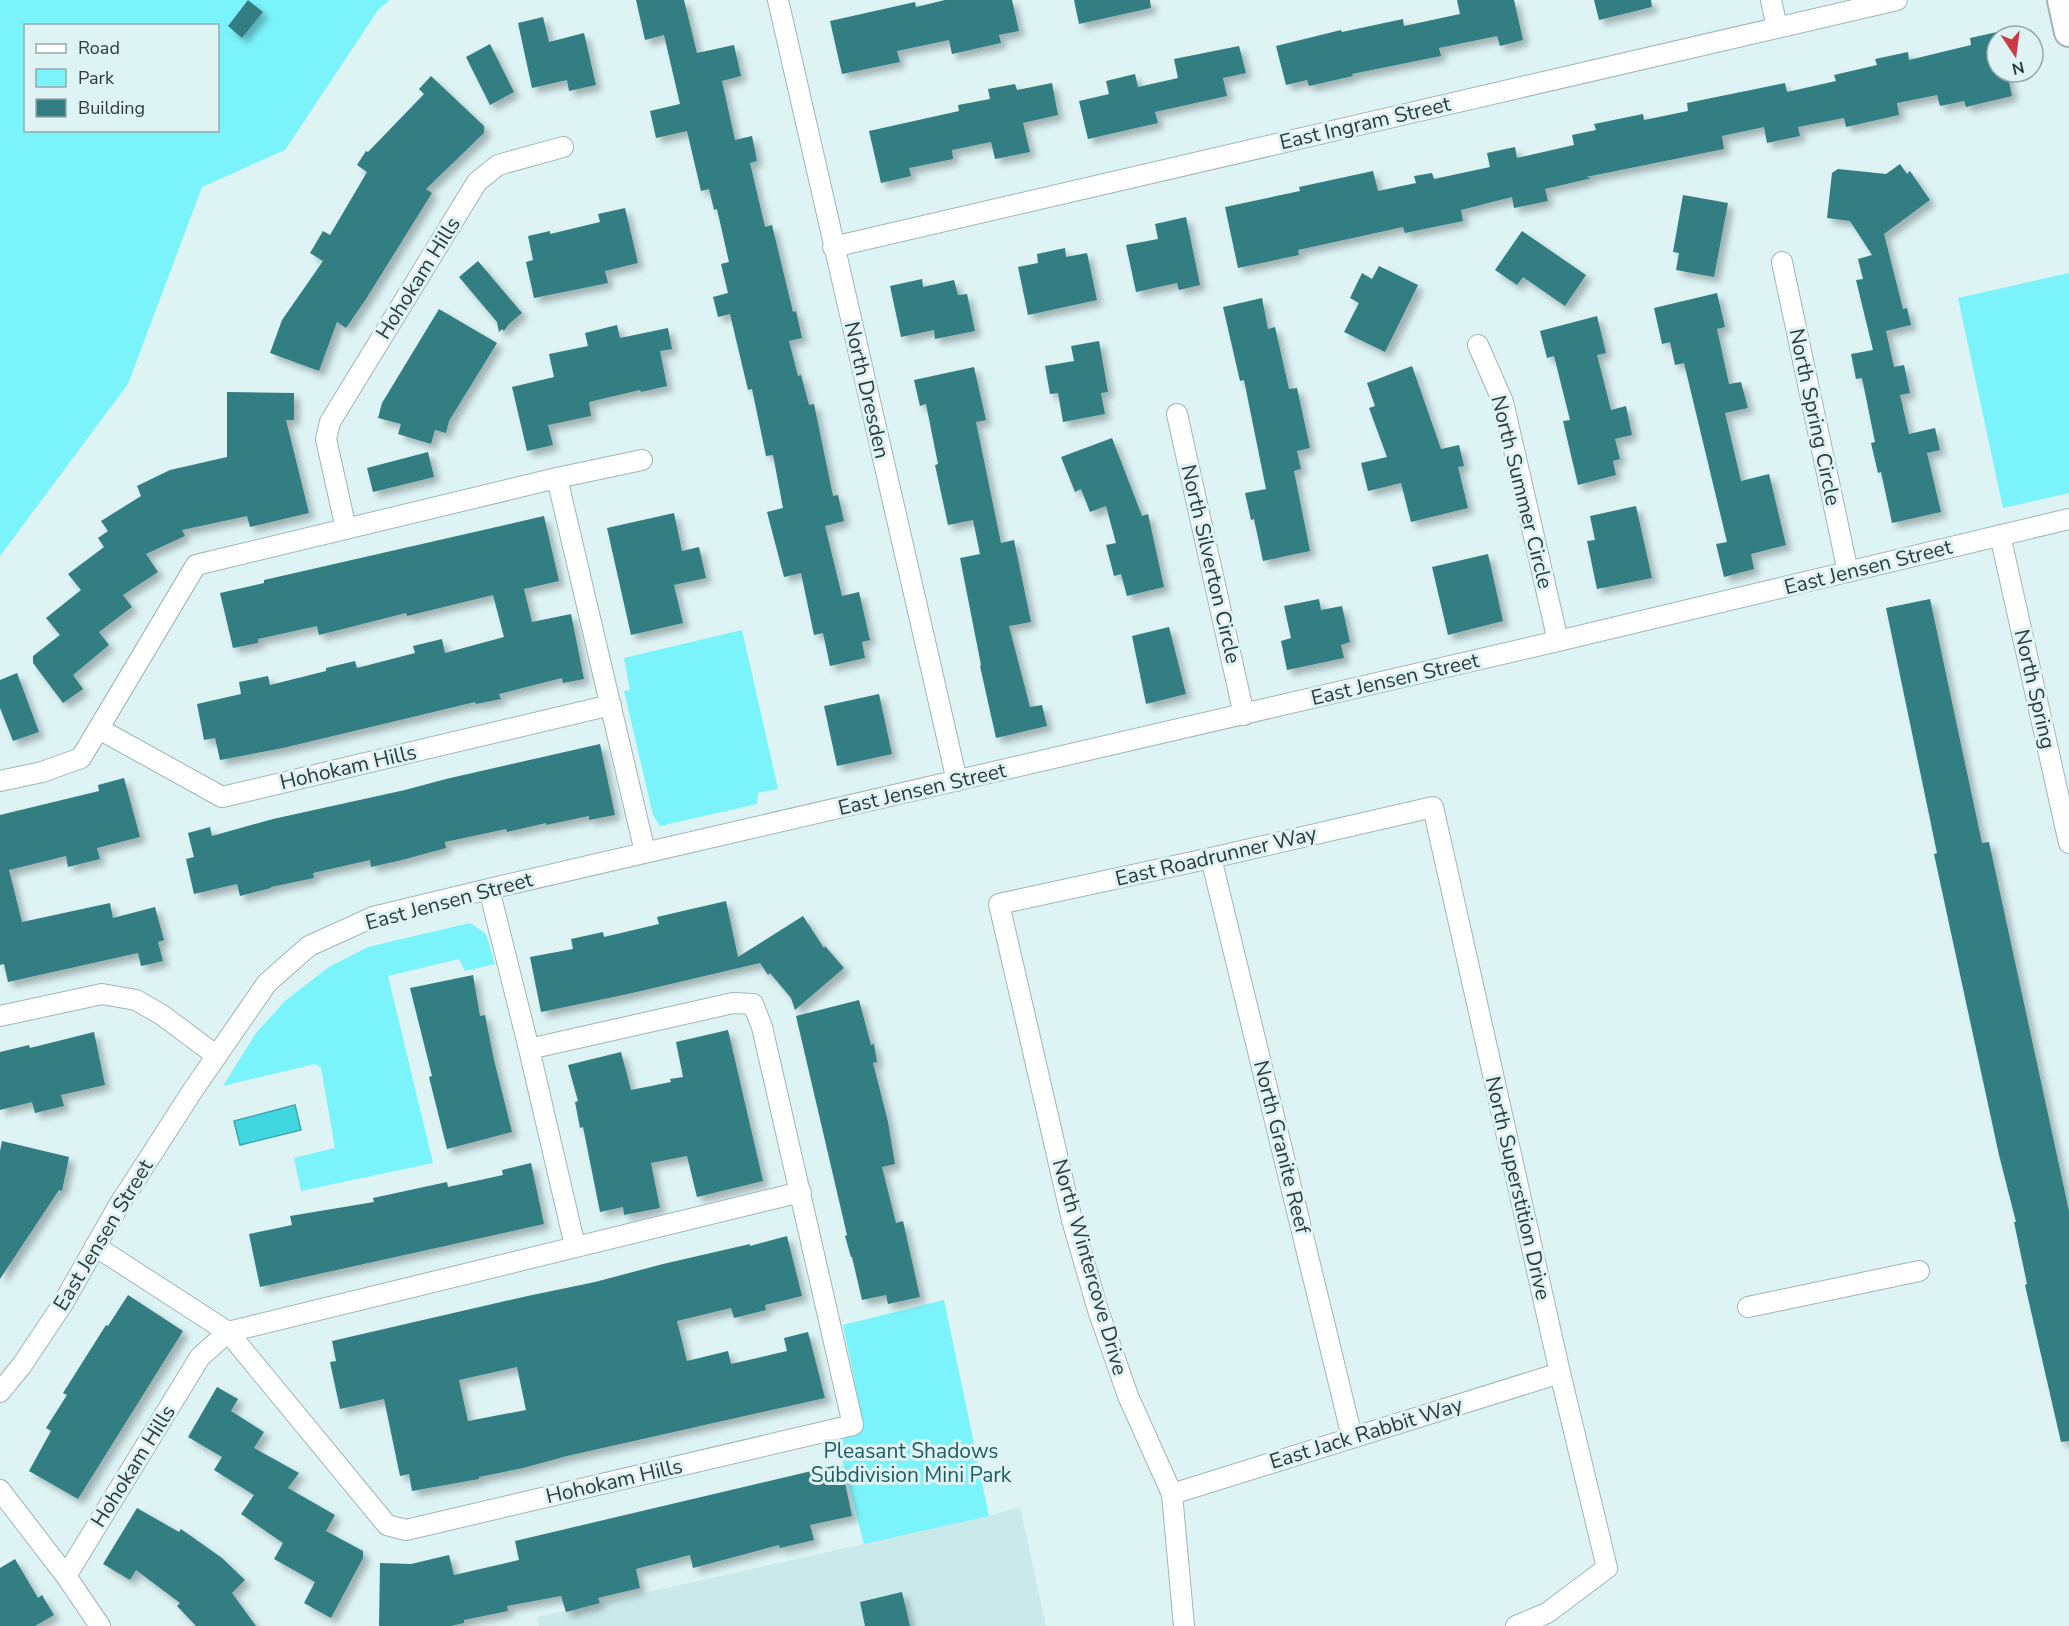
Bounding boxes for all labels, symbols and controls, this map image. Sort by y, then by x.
legend [24,24,219,132]
north arrow [1985,24,2045,84]
text: Road [78,36,120,60]
text: N [2010,56,2026,80]
text: Park [78,66,115,90]
street label: East Ingram Street [1277,90,1454,156]
text: Building [78,96,145,120]
street label: Hohokam Hills [369,211,467,345]
street label: North Dresden [838,319,896,461]
street label: North Spring Circle [1783,326,1847,508]
street label: North Summer Circle [1484,393,1560,591]
street label: North Silverton Circle [1174,462,1248,666]
street label: East Jensen Street [1781,532,1955,601]
street label: North Spring [2008,627,2062,751]
street label: East Jensen Street [1308,646,1482,712]
street label: Hohokam Hills [277,738,419,796]
street label: East Jensen Street [835,756,1009,822]
street label: East Roadrunner Way [1113,819,1320,893]
street label: East Jensen Street [362,865,536,937]
street label: North Granite Reef [1247,1057,1317,1237]
street label: North Superstition Drive [1479,1073,1557,1303]
street label: East Jensen Street [47,1154,160,1316]
street label: North Wintercove Drive [1046,1156,1134,1378]
street label: East Jack Rabbit Way [1266,1390,1466,1476]
street label: Hohokam Hills [84,1399,182,1533]
park label: Pleasant Shadows Subdivision Mini Park [811,1437,1012,1489]
street label: Hohokam Hills [543,1452,685,1510]

